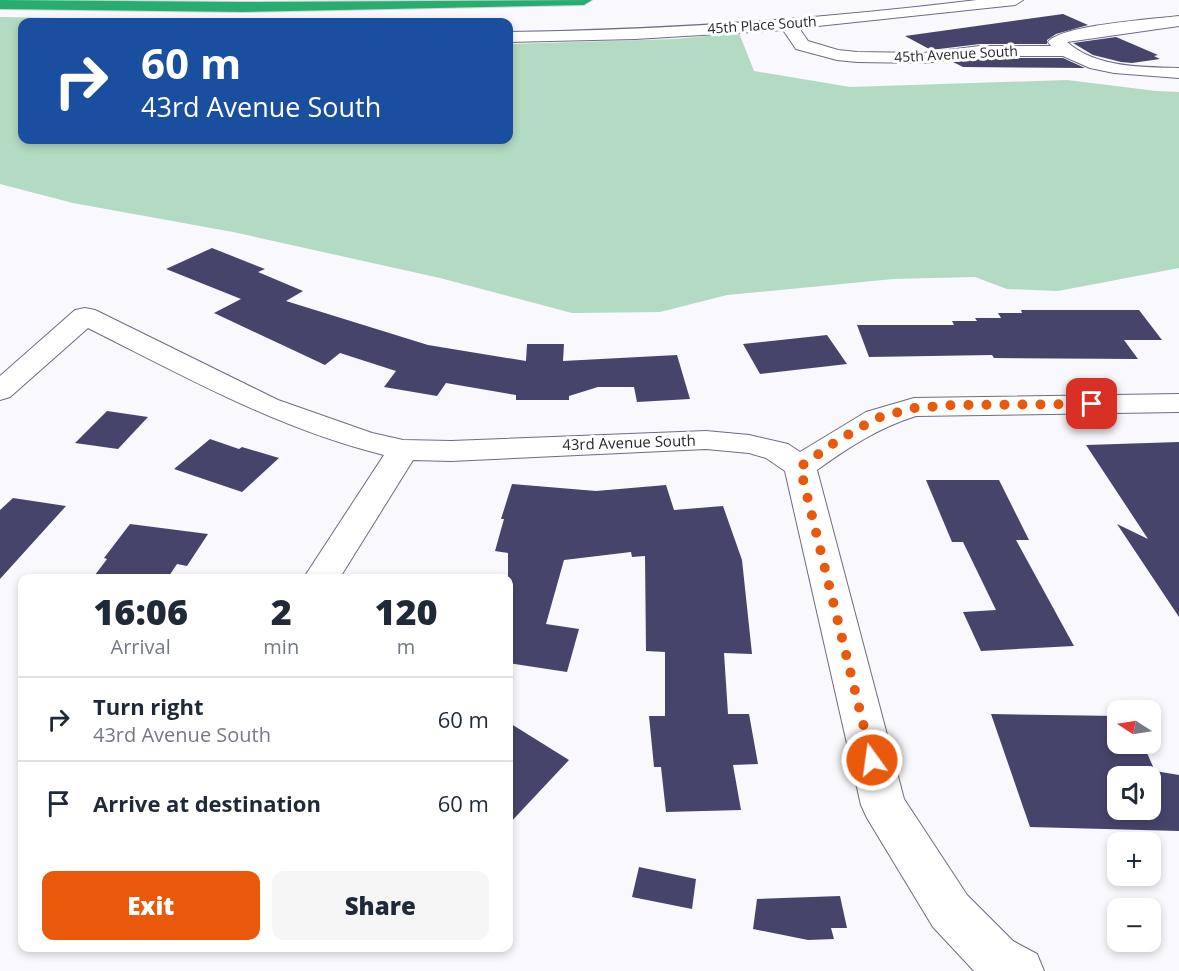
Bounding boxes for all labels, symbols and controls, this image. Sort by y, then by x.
street label: 45th Place South [707,11,817,38]
text: 60 m [141,34,241,91]
street label: 45th Avenue South [894,41,1018,66]
icon: right [42,42,120,120]
text: 43rd Avenue South [141,88,381,125]
pin [1066,378,1117,429]
icon: arrive [1075,387,1108,420]
street label: 43rd Avenue South [562,430,696,454]
text: 16:06 [93,587,188,636]
text: 2 [271,587,292,636]
text: 120 [374,587,438,636]
text: Arrival [111,633,171,660]
text: min [263,633,299,660]
text: m [397,633,415,660]
text: Turn right [93,691,204,721]
north arrow [1107,700,1161,754]
map controls [1107,700,1161,952]
icon: right [42,703,75,736]
text: 60 m [438,704,489,734]
text: 43rd Avenue South [93,721,271,748]
position arrow [840,728,904,792]
button: sound [1107,766,1161,820]
icon: arrive [42,787,75,820]
text: Arrive at destination [93,788,321,818]
text: 60 m [438,788,489,818]
button: + [1107,832,1161,886]
button: Exit [42,871,260,940]
button: Share [272,871,489,940]
button: − [1107,898,1161,952]

